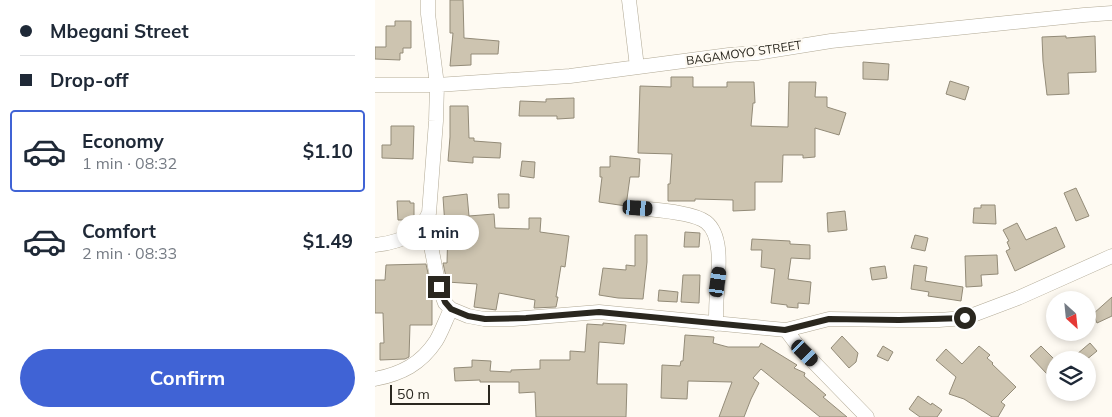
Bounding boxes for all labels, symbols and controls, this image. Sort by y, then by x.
text: Mbegani Street [50,19,189,43]
street label: BAGAMOYO STREET [685,37,803,68]
text: Drop-off [50,68,128,92]
icon: car [22,129,67,174]
text: Economy [82,129,164,153]
text: $1.10 [303,139,353,163]
text: 1 min · 08:32 [82,153,177,173]
car [622,199,653,217]
callout: 1 min [398,214,480,250]
icon: car [22,219,67,264]
text: Comfort [82,219,156,243]
text: 1 min [417,222,459,242]
text: $1.49 [303,229,353,253]
text: 2 min · 08:33 [82,243,177,263]
car [708,266,727,298]
route end [428,276,450,298]
north arrow [1046,291,1096,341]
map controls [1046,291,1096,401]
route start [954,307,976,329]
car [789,337,820,369]
button: Confirm [20,349,355,407]
button: layers [1046,351,1096,401]
scale bar [390,382,490,405]
text: 50 m [397,385,430,403]

